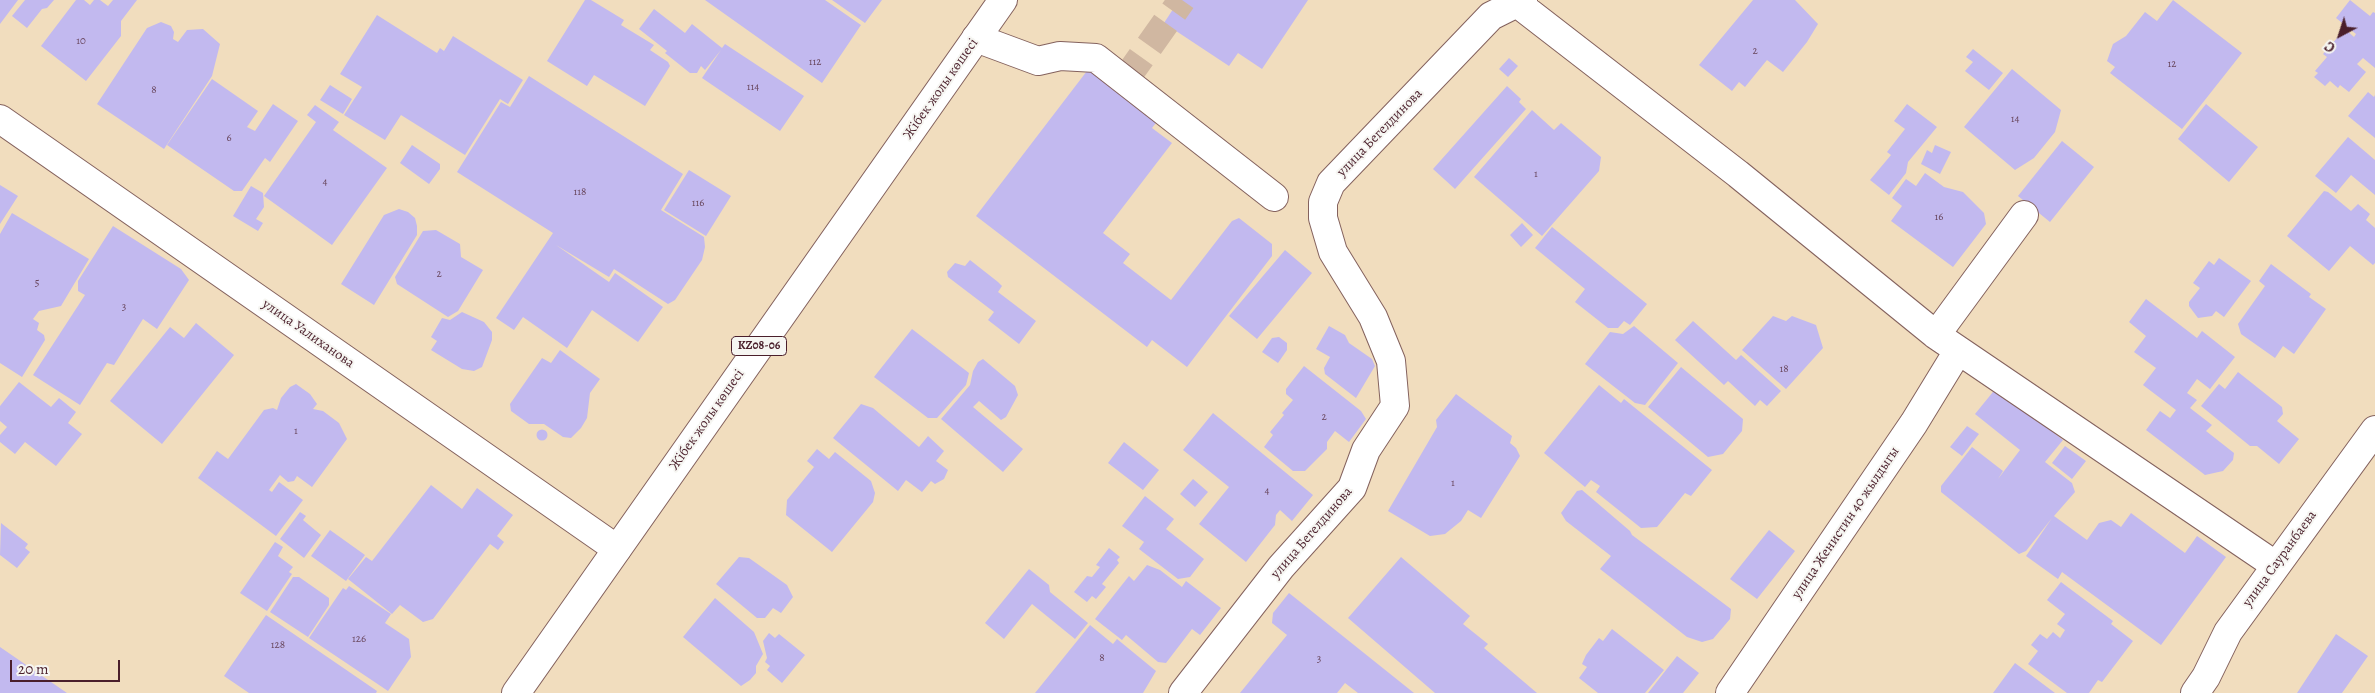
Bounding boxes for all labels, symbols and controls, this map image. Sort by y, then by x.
north arrow [2315,10,2365,60]
house number: 10 [76,34,86,48]
street label: Жібек жолы көшесі [900,35,982,143]
text: С [2321,37,2339,57]
house number: 2 [1752,44,1758,58]
house number: 112 [809,55,821,69]
house number: 12 [2168,57,2176,71]
house number: 114 [747,80,759,94]
house number: 8 [151,83,157,97]
street label: улица Бегелдинова [1334,86,1426,180]
house number: 14 [2011,112,2019,126]
house number: 6 [226,131,232,145]
house number: 1 [1534,167,1538,181]
house number: 4 [323,175,327,189]
house number: 118 [574,185,586,199]
house number: 116 [692,196,704,210]
house number: 16 [1935,210,1943,224]
house number: 2 [436,267,442,281]
house number: 5 [35,276,39,290]
street label: улица Уалиханова [259,296,357,372]
house number: 3 [122,300,126,314]
road number: KZ08-06 [732,336,786,356]
house number: 18 [1779,362,1789,376]
street label: Жібек жолы көшесі [666,366,748,474]
house number: 2 [1321,410,1327,424]
house number: 1 [294,424,298,438]
street label: улица Женистин 40 жылдыгы [1789,444,1903,602]
house number: 1 [1451,476,1455,490]
house number: 4 [1265,484,1269,498]
street label: улица Бегелдинова [1268,484,1356,582]
street label: улица Сауранбаева [2239,508,2321,610]
house number: 126 [352,632,366,646]
house number: 128 [271,638,285,652]
scale bar [12,650,122,682]
house number: 8 [1099,651,1105,665]
house number: 3 [1317,652,1321,666]
text: 20 m [18,659,49,679]

